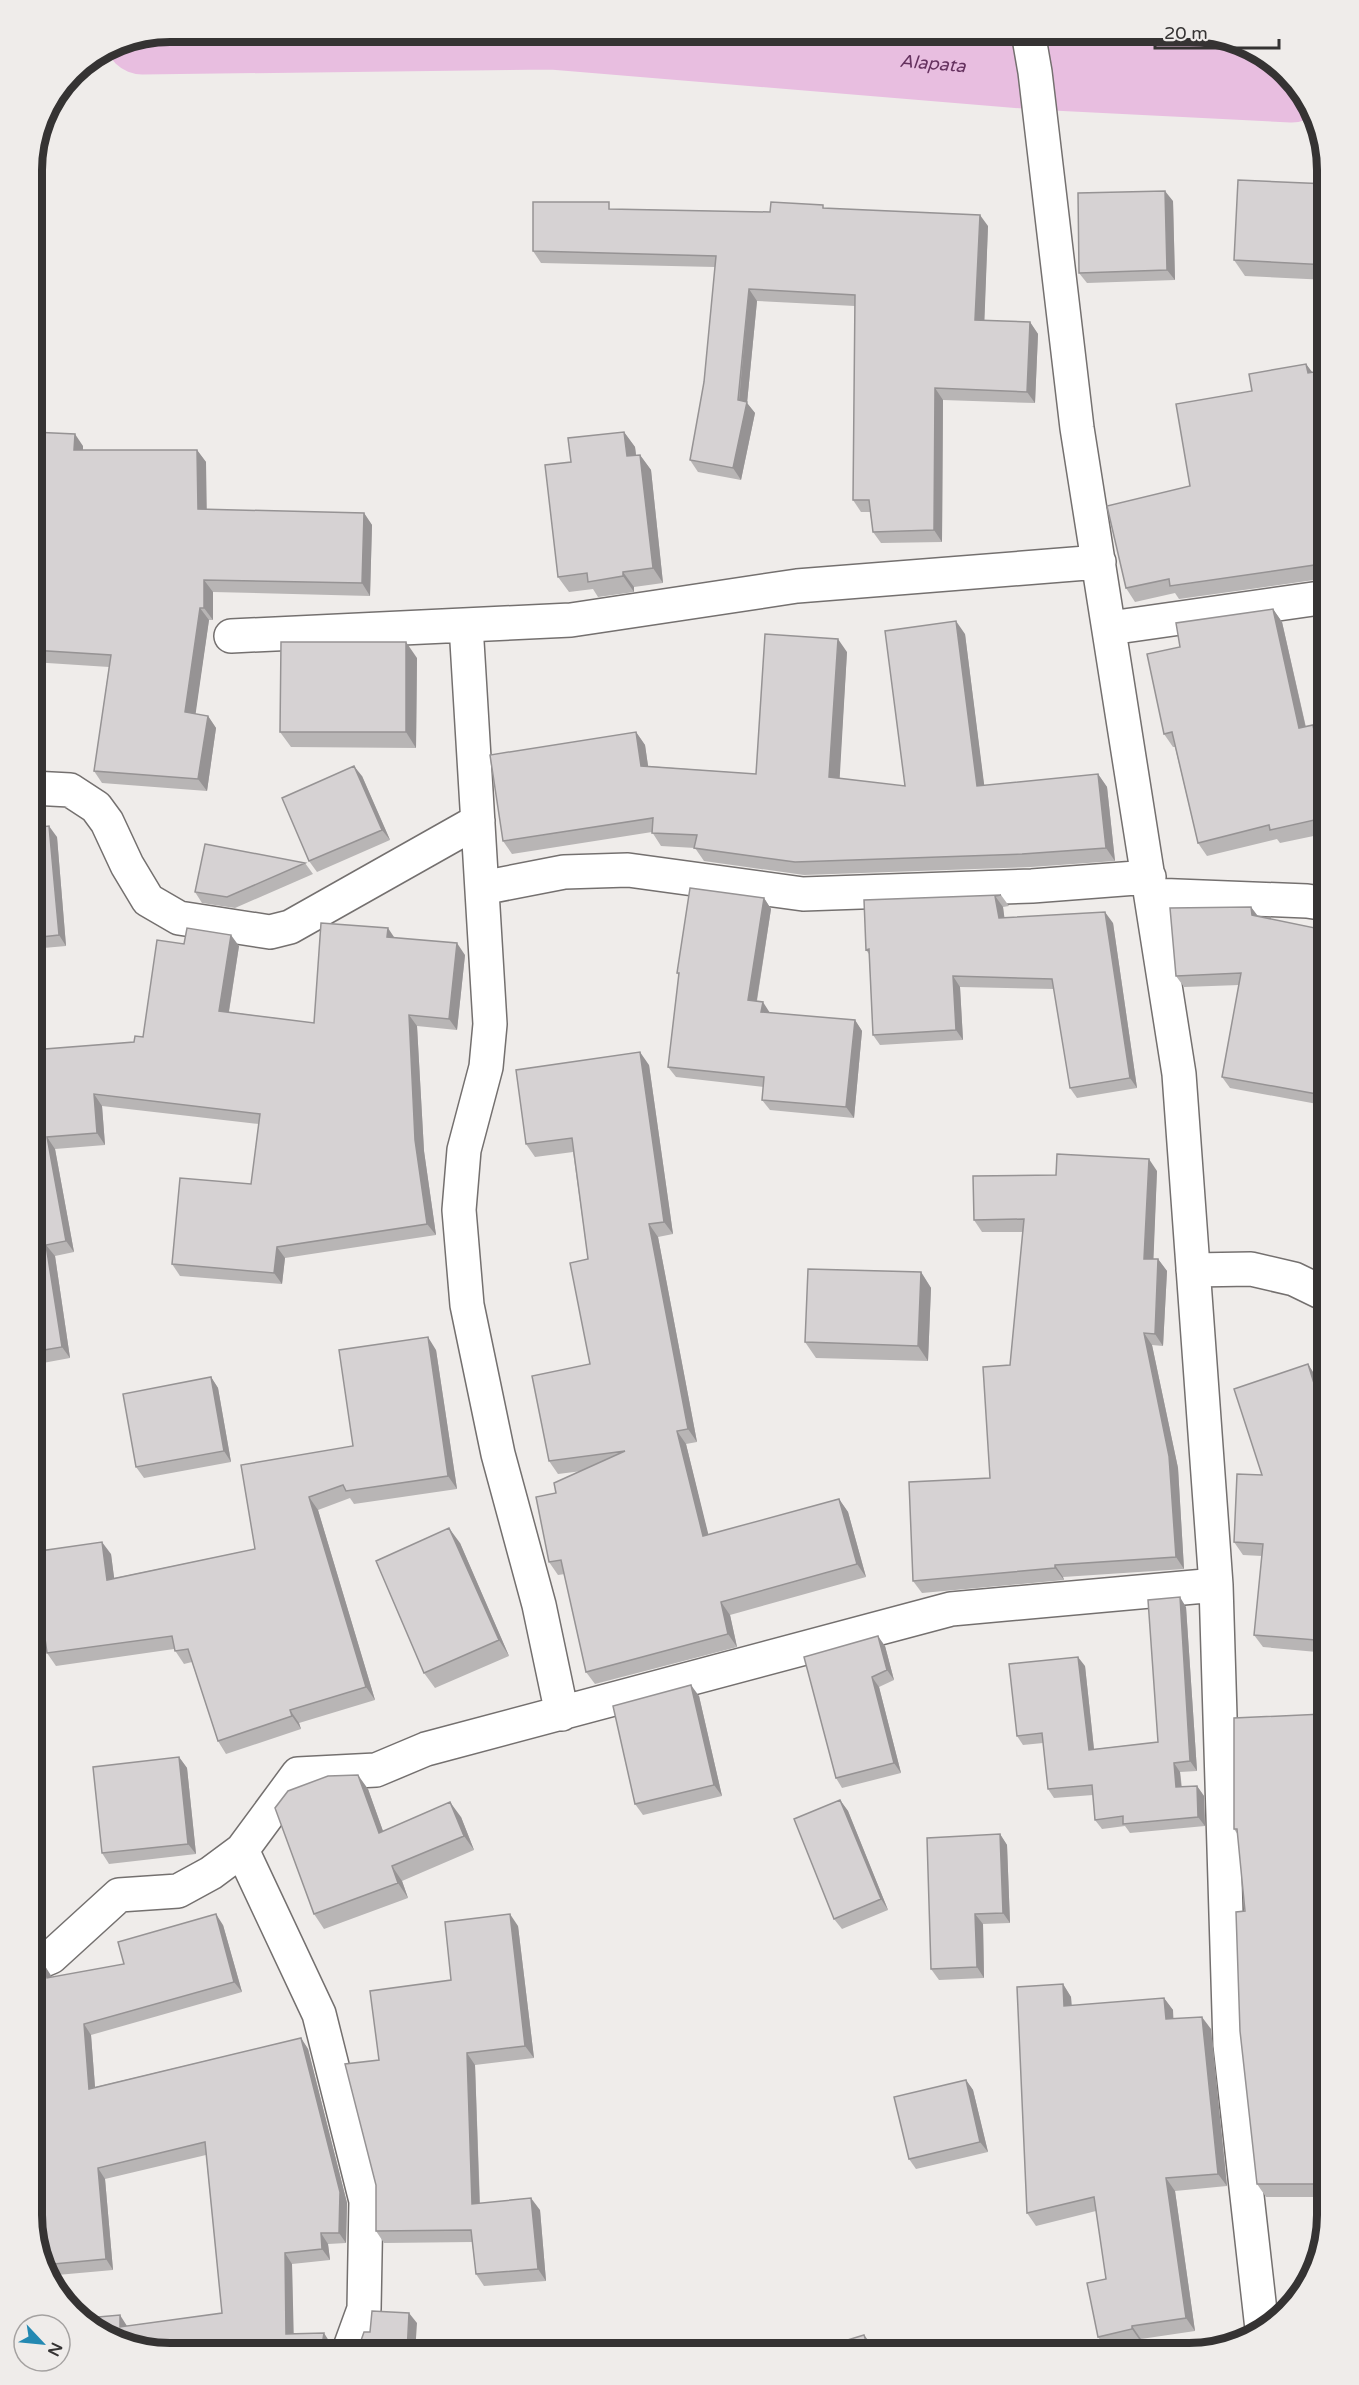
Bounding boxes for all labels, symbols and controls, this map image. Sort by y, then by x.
scale bar [1155,12,1280,50]
text: 20 m [1164,22,1208,44]
water label: Alapata [899,50,967,77]
north arrow [12,2313,72,2373]
text: N [43,2339,66,2359]

